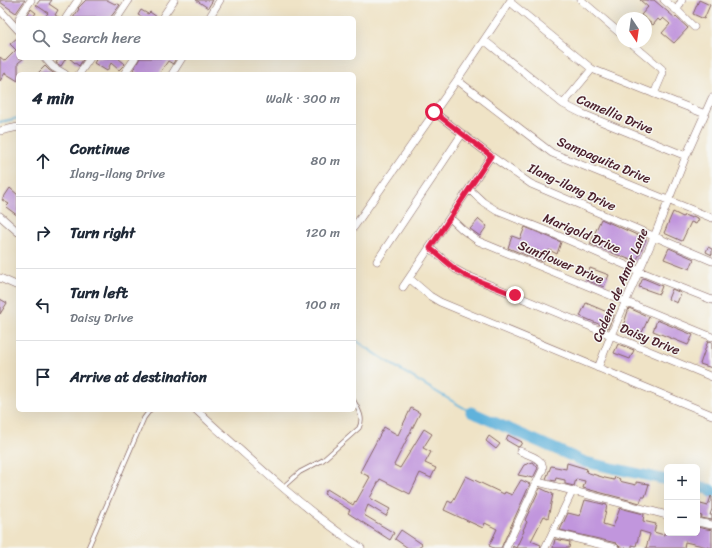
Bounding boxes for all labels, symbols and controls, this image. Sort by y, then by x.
north arrow [616,12,652,48]
search box [16,16,356,60]
text: Search here [62,25,141,51]
icon: search [30,27,52,49]
text: 4 min [32,83,74,113]
text: Walk · 300 m [266,87,340,110]
street label: Camellia Drive [573,88,657,140]
route start [425,103,443,121]
street label: Sampaguita Drive [553,130,655,190]
text: Continue [70,136,130,162]
text: 80 m [311,149,340,172]
icon: ahead [32,150,54,172]
street label: Ilang-ilang Drive [523,156,620,218]
text: Ilang-ilang Drive [70,162,165,185]
street label: Marigold Drive [540,206,625,260]
text: Turn right [70,220,135,246]
text: 120 m [305,221,340,244]
icon: right [32,222,54,244]
street label: Cadena de Amor Lane [586,224,655,346]
street label: Sunflower Drive [514,234,608,291]
text: Turn left [70,280,128,306]
route end [506,286,524,304]
text: 100 m [305,293,340,316]
icon: left [32,294,54,316]
text: Daisy Drive [70,306,133,329]
street label: Daisy Drive [616,316,684,362]
text: Arrive at destination [70,364,207,390]
icon: arrive [32,366,54,388]
map controls [664,464,700,536]
button: + [664,464,700,500]
button: − [664,500,700,536]

